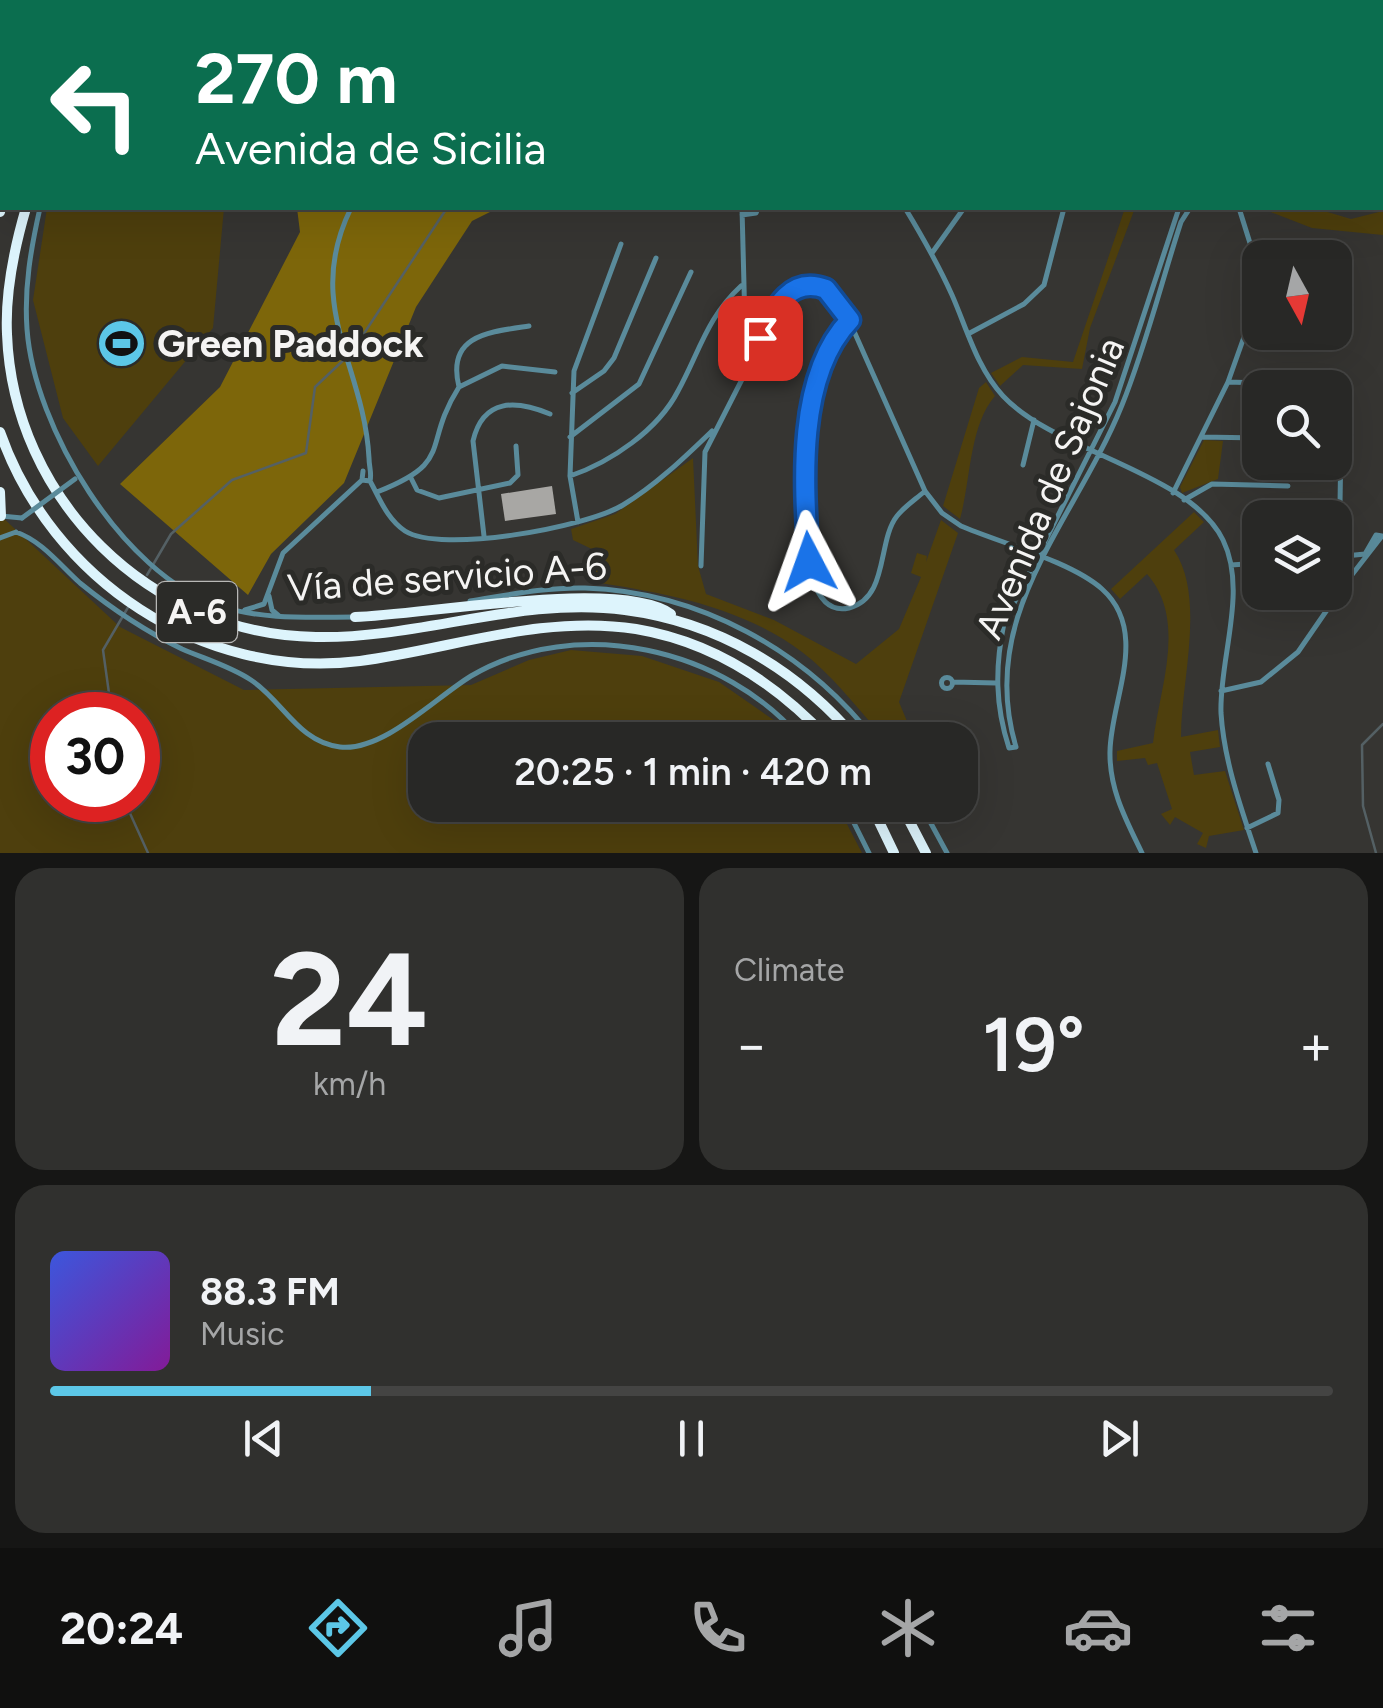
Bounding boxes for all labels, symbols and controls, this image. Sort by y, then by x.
text: 270 m [195,36,398,121]
icon: left [30,40,160,170]
text: Avenida de Sicilia [195,121,547,175]
north arrow [1242,240,1352,350]
map controls [1242,240,1352,610]
pin [718,296,803,381]
icon: arrive [733,311,788,366]
sports icon: Green Paddock [96,318,148,370]
place label: Green Paddock [157,321,424,367]
street label: Avenida de Sajonia [966,330,1134,646]
button: search [1242,370,1352,480]
button: layers [1242,500,1352,610]
position arrow [757,510,861,614]
street label: Vía de servicio A-6 [286,543,608,611]
road number: A-6 [157,582,237,642]
speed limit sign: 30 [30,692,160,822]
text: 20:25 · 1 min · 420 m [514,749,872,795]
text: 24 [271,922,428,1078]
text: Climate [734,951,845,989]
text: 19° [982,1000,1085,1090]
text: − [734,1012,768,1078]
text: + [1299,1012,1333,1078]
text: km/h [313,1065,386,1103]
text: 88.3 FM [200,1269,340,1315]
text: Music [200,1315,285,1353]
icon: previous [236,1411,291,1466]
icon: pause [664,1411,719,1466]
icon: next [1092,1411,1147,1466]
icon: directions [303,1593,373,1663]
icon: music [493,1593,563,1663]
icon: phone [683,1593,753,1663]
icon: climate [873,1593,943,1663]
icon: car [1063,1593,1133,1663]
icon: filters [1253,1593,1323,1663]
text: 20:24 [60,1601,183,1655]

